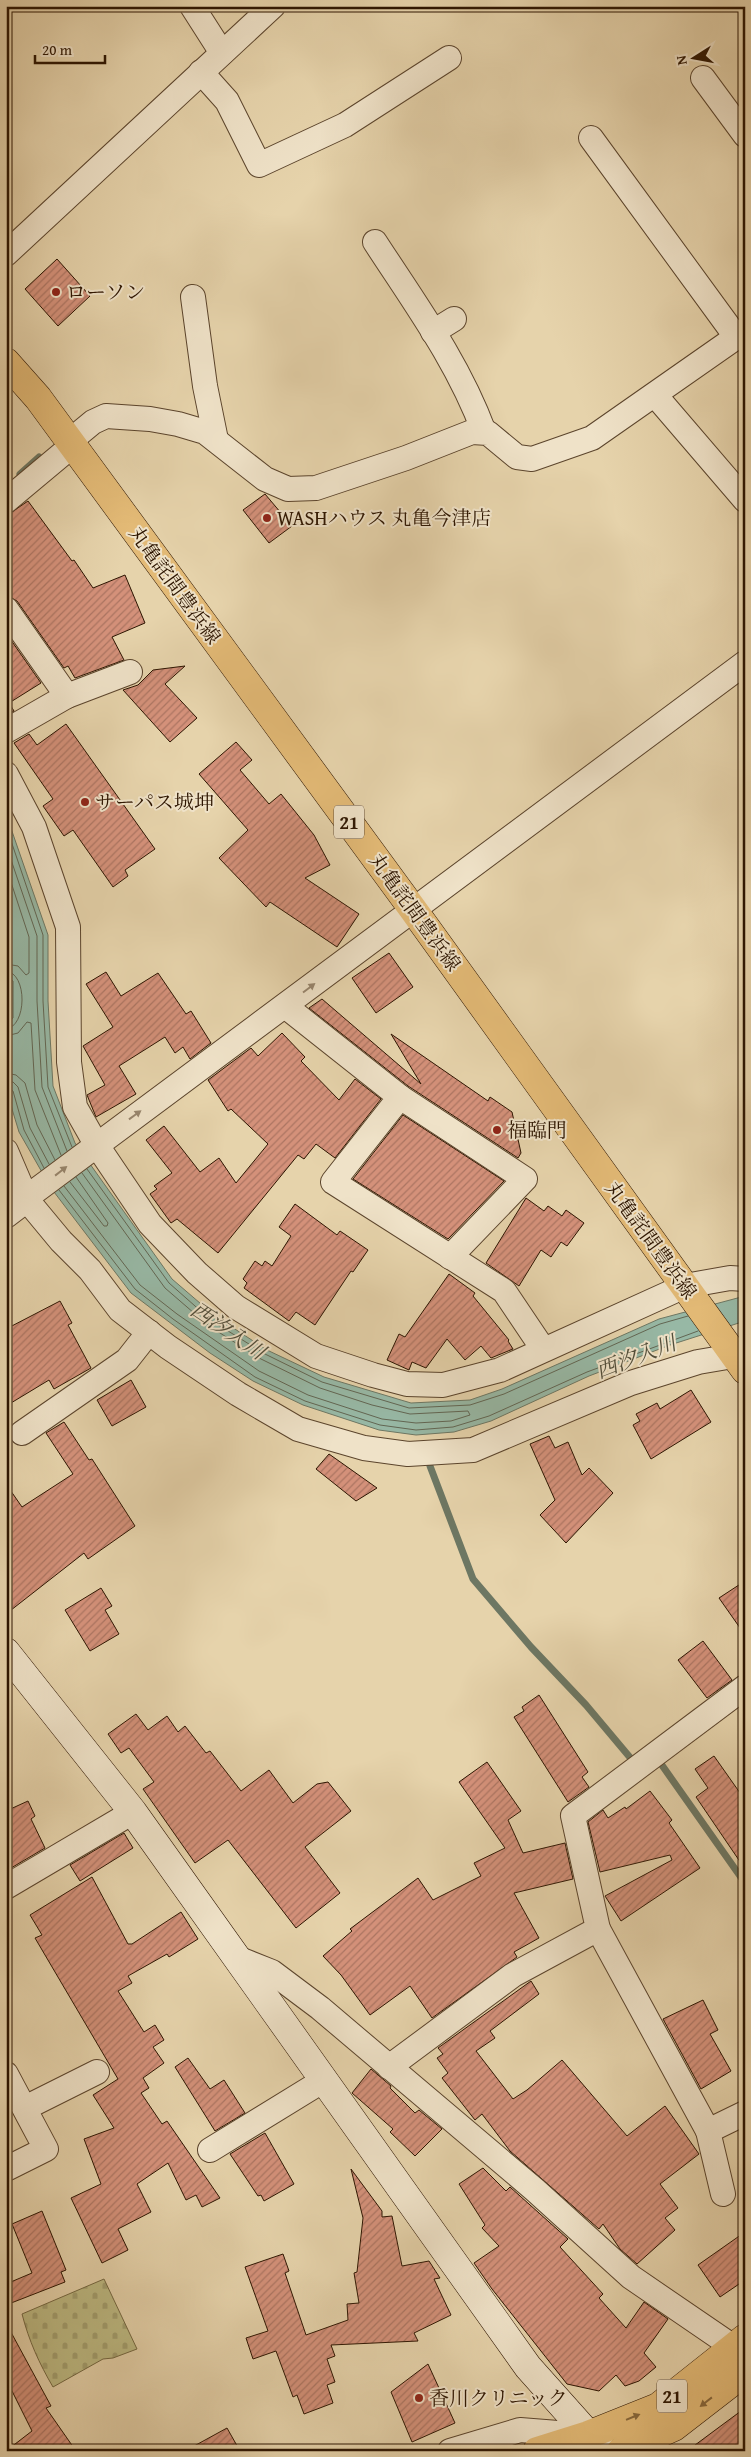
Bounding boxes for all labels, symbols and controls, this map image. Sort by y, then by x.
scale bar [35,32,105,64]
north arrow [668,32,718,82]
text: 20 m [42,39,73,60]
text: N [670,53,692,67]
place label: ローソン [66,277,145,306]
marker: ローソン [50,286,62,298]
place label: WASHハウス 丸亀今津店 [277,503,491,532]
marker: WASHハウス 丸亀今津店 [261,512,273,524]
street label: 丸亀詫間豊浜線 [123,520,228,650]
place label: サーパス城坤 [95,787,214,816]
marker: サーパス城坤 [79,796,91,808]
road number: 21 [334,806,364,839]
street label: 丸亀詫間豊浜線 [363,847,468,977]
one-way arrow [302,983,316,993]
one-way arrow [128,1110,142,1120]
place label: 福臨門 [507,1115,567,1144]
marker: 福臨門 [491,1124,503,1136]
one-way arrow [54,1165,67,1176]
street label: 丸亀詫間豊浜線 [599,1175,704,1305]
water label: 西汐入川 [185,1294,273,1368]
water label: 西汐入川 [591,1326,682,1386]
road number: 21 [657,2380,687,2412]
place label: 香川クリニック [429,2383,568,2412]
marker: 香川クリニック [413,2392,425,2404]
one-way arrow [700,2396,713,2407]
one-way arrow [626,2413,641,2421]

